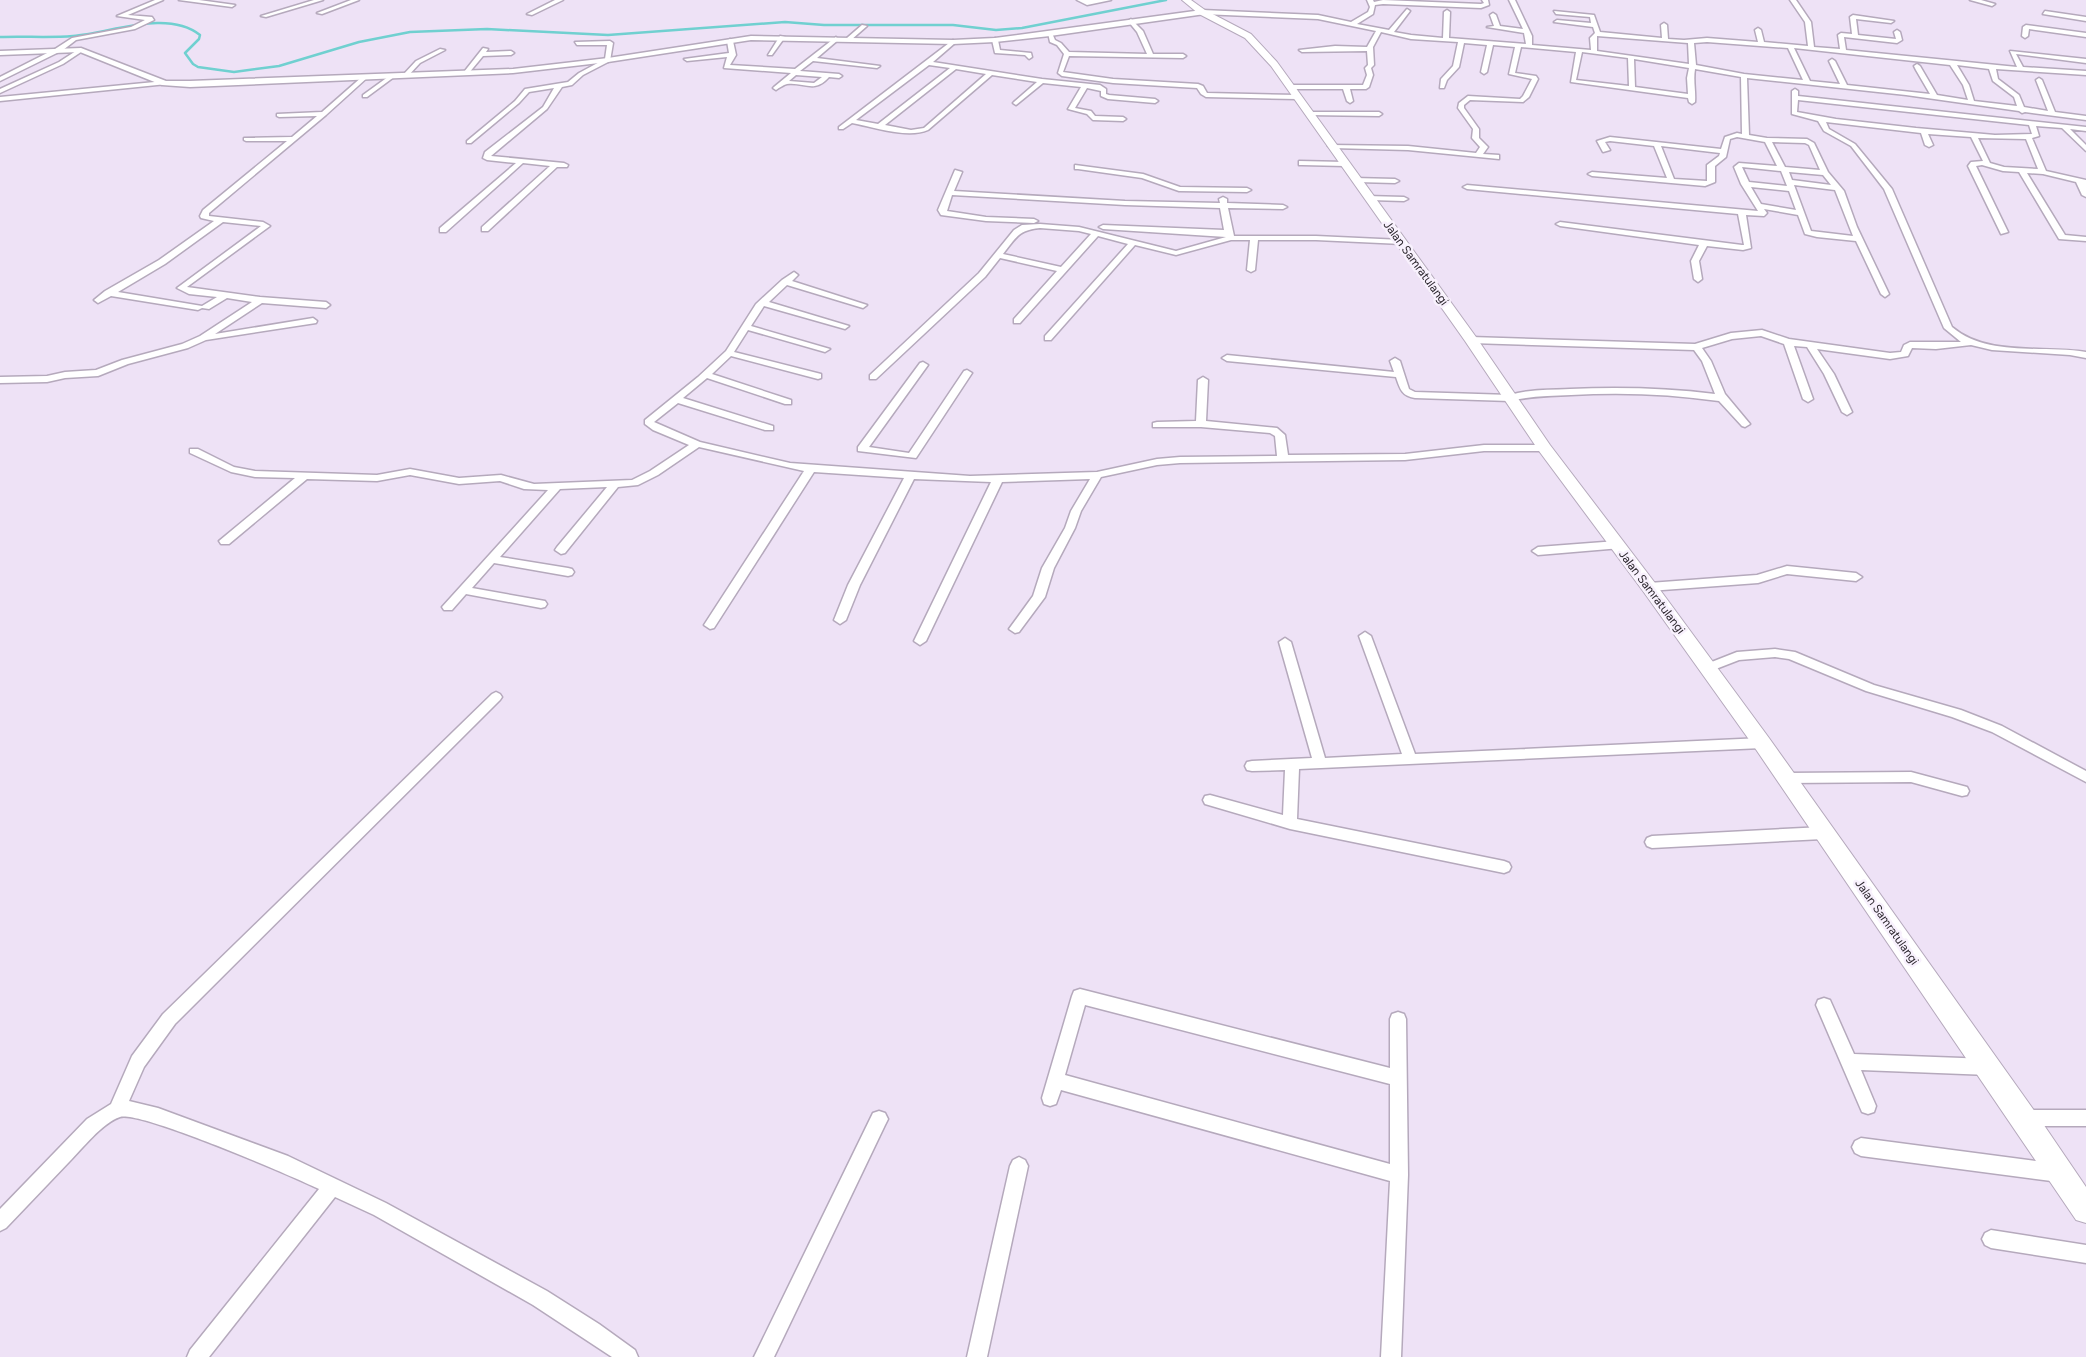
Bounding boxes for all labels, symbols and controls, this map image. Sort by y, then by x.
street label: Jalan Samratulangi [1381,218,1451,308]
street label: Jalan Samratulangi [1616,547,1688,637]
street label: Jalan Samratulangi [1852,877,1922,967]

